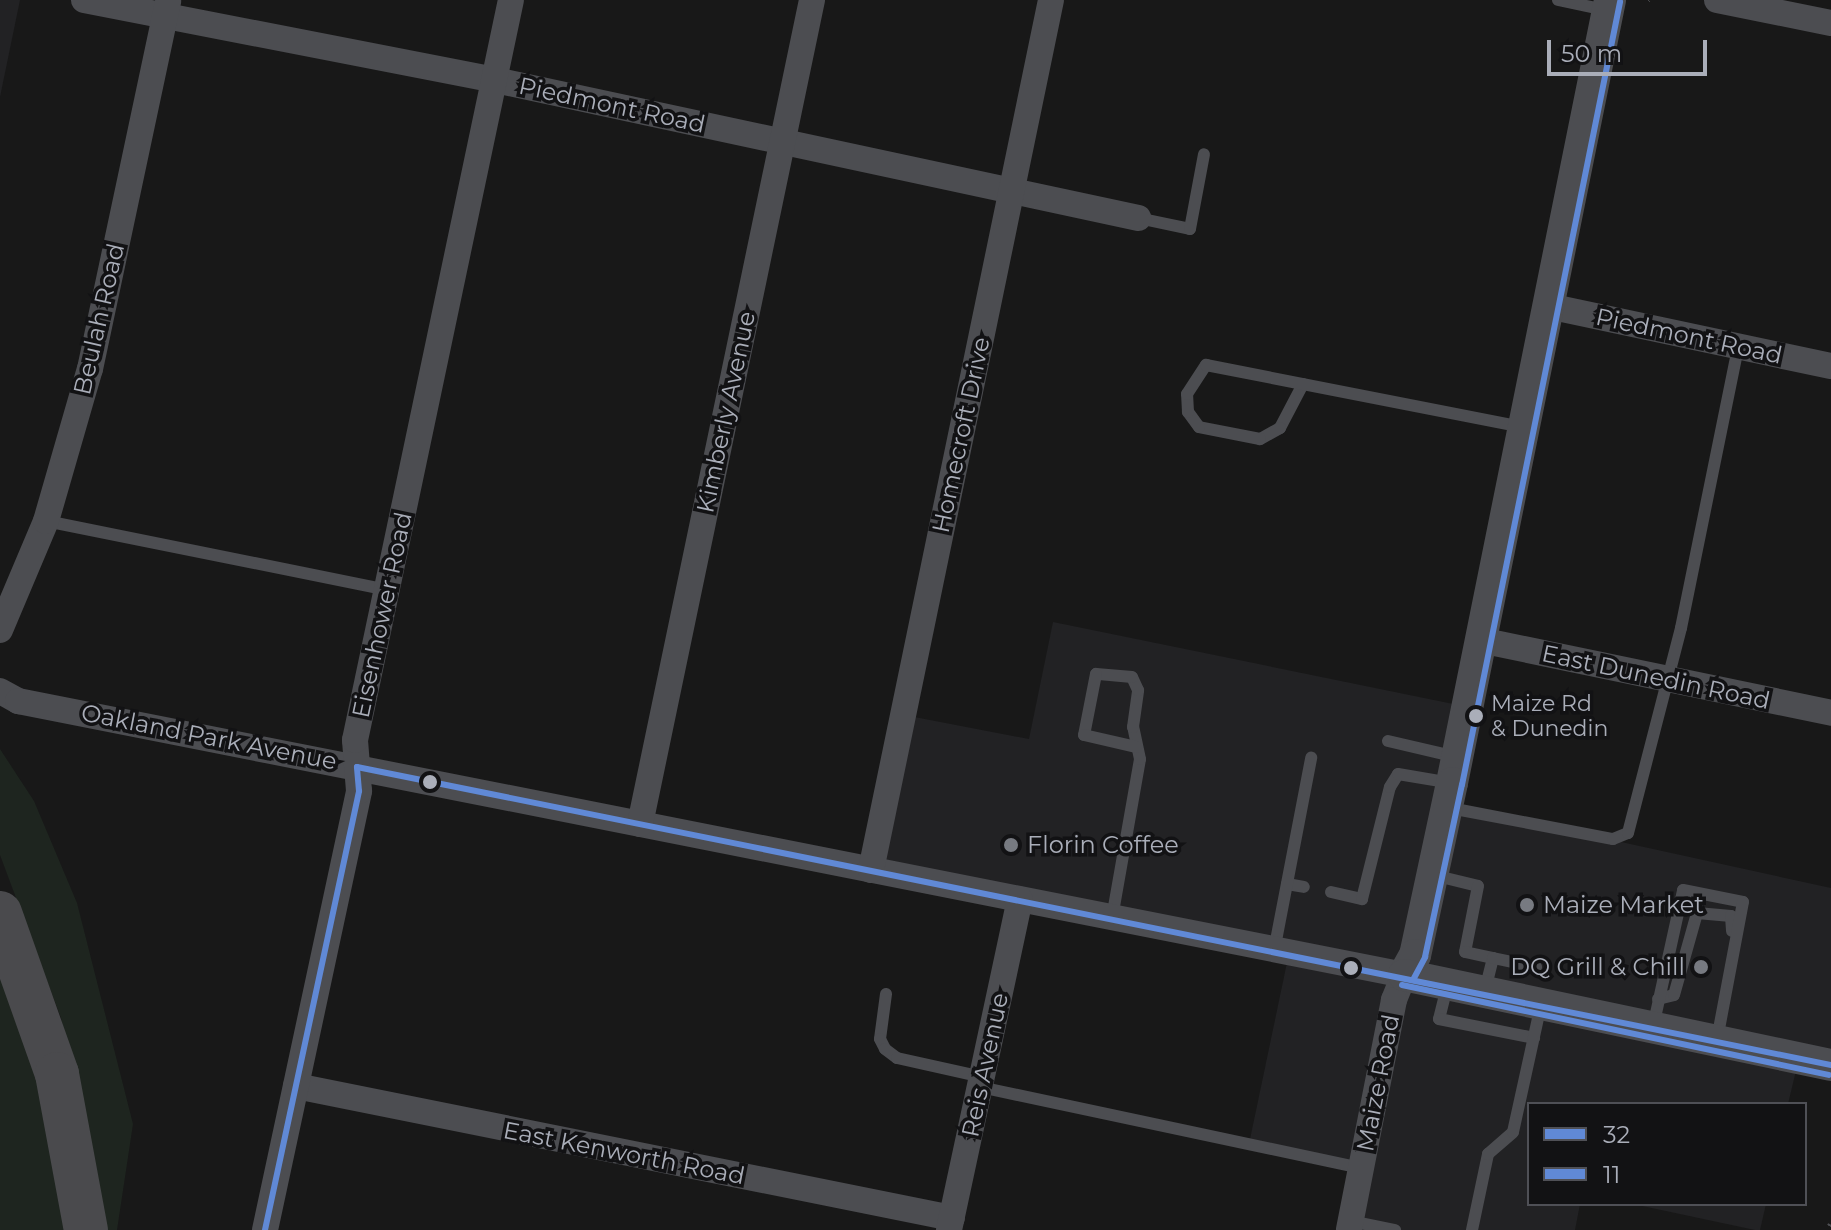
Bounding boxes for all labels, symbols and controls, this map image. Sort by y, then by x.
scale bar [1551,24,1711,74]
text: 50 m [1561,39,1622,68]
street label: Piedmont Road [516,71,708,139]
street label: Beulah Road [68,240,130,398]
street label: Piedmont Road [1593,302,1785,370]
street label: Kimberly Avenue [691,309,761,515]
street label: Homecroft Drive [926,334,996,536]
street label: Eisenhower Road [346,509,418,721]
street label: East Dunedin Road [1539,639,1773,715]
place label: Maize Rd & Dunedin [1491,690,1608,742]
street label: Oakland Park Avenue [79,698,339,776]
marker: Maize Rd & Dunedin [1468,708,1484,724]
unlabelled marker [422,774,438,790]
place label: Florin Coffee [1027,831,1179,859]
marker: Florin Coffee [1002,836,1020,854]
place label: Maize Market [1543,891,1704,919]
marker: Maize Market [1518,896,1536,914]
place label: DQ Grill & Chill [1510,953,1685,981]
marker: DQ Grill & Chill [1692,958,1710,976]
unlabelled marker [1343,960,1359,976]
street label: Reis Avenue [956,990,1014,1140]
street label: Maize Road [1351,1012,1405,1154]
legend [1527,1102,1807,1206]
street label: East Kenworth Road [501,1115,747,1191]
text: 32 [1603,1120,1630,1149]
text: 11 [1603,1160,1620,1189]

